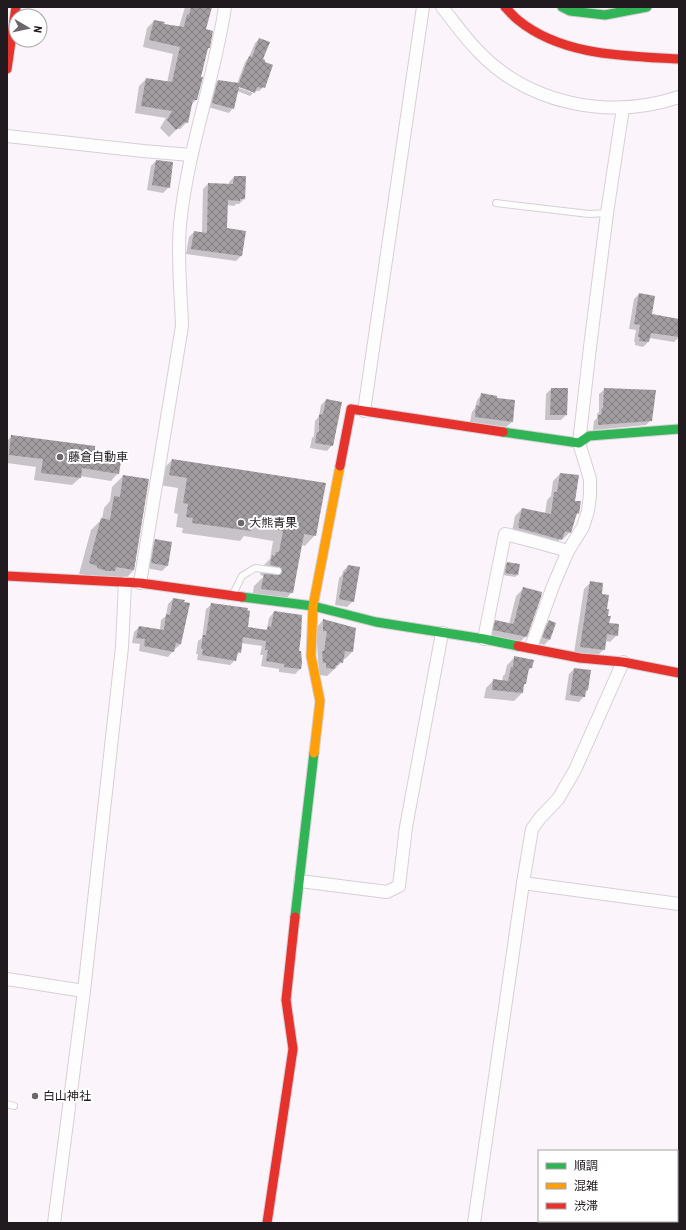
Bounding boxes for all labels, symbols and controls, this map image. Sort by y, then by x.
north arrow [8,8,48,48]
text: N [30,25,44,34]
place label: 藤倉自動車 [68,450,128,464]
marker: 藤倉自動車 [55,452,65,462]
place label: 大熊青果 [249,516,297,530]
marker: 大熊青果 [236,518,246,528]
place label: 白山神社 [43,1089,91,1103]
marker: 白山神社 [30,1091,40,1101]
legend [538,1150,678,1222]
text: 順調 [574,1159,598,1173]
text: 混雑 [574,1179,598,1193]
text: 渋滞 [574,1199,598,1213]

